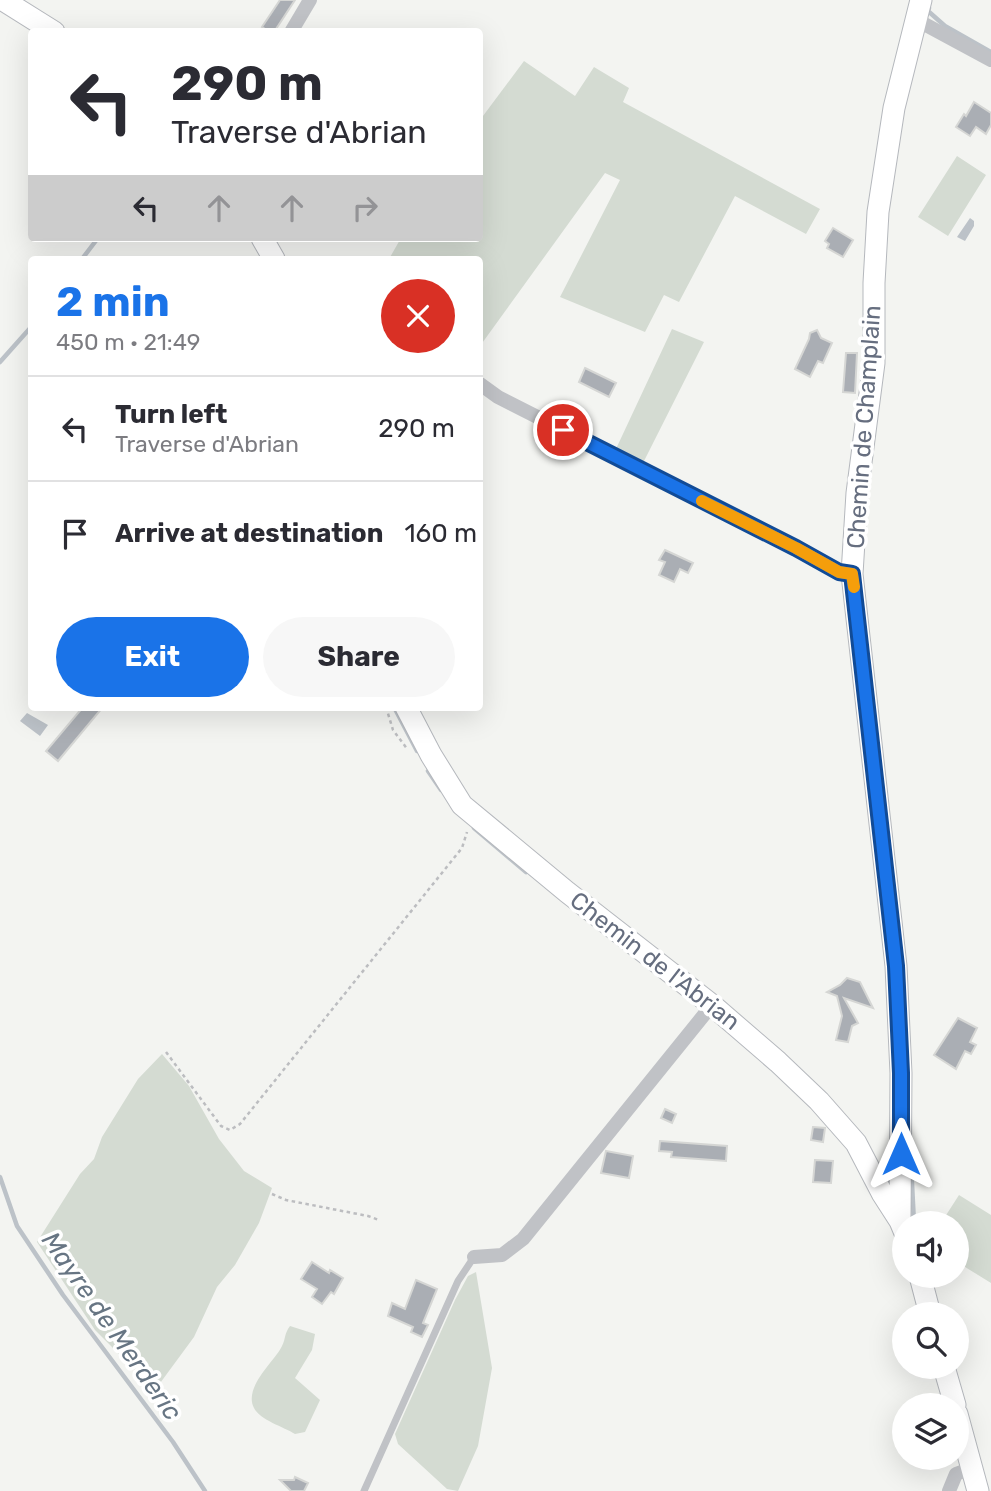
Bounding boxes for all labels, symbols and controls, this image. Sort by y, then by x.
text: 290 m [171,54,323,112]
icon: left [56,56,147,147]
text: Traverse d'Abrian [171,113,427,151]
icon: left [127,189,165,227]
icon: ahead [200,189,238,227]
icon: ahead [273,189,311,227]
icon: right [346,189,384,227]
text: 2 min [56,277,170,327]
button: close [381,279,455,353]
street label: Chemin de Champlain [842,304,886,550]
text: 450 m · 21:49 [56,328,200,356]
text: Turn left [115,399,227,430]
pin [533,400,593,460]
icon: left [56,410,94,448]
icon: arrive [544,411,582,449]
text: 290 m [378,413,455,444]
text: Traverse d'Abrian [115,430,299,458]
icon: arrive [56,515,94,553]
text: Arrive at destination [115,518,383,549]
text: 160 m [404,518,477,549]
button: Exit [56,617,249,697]
button: Share [263,617,455,697]
street label: Chemin de l'Abrian [565,886,745,1036]
position arrow [864,1117,938,1191]
map controls [892,1211,969,1470]
button: sound [892,1211,969,1288]
water label: Mayre de Merderic [35,1226,188,1427]
button: search [892,1302,969,1379]
button: layers [892,1393,969,1470]

